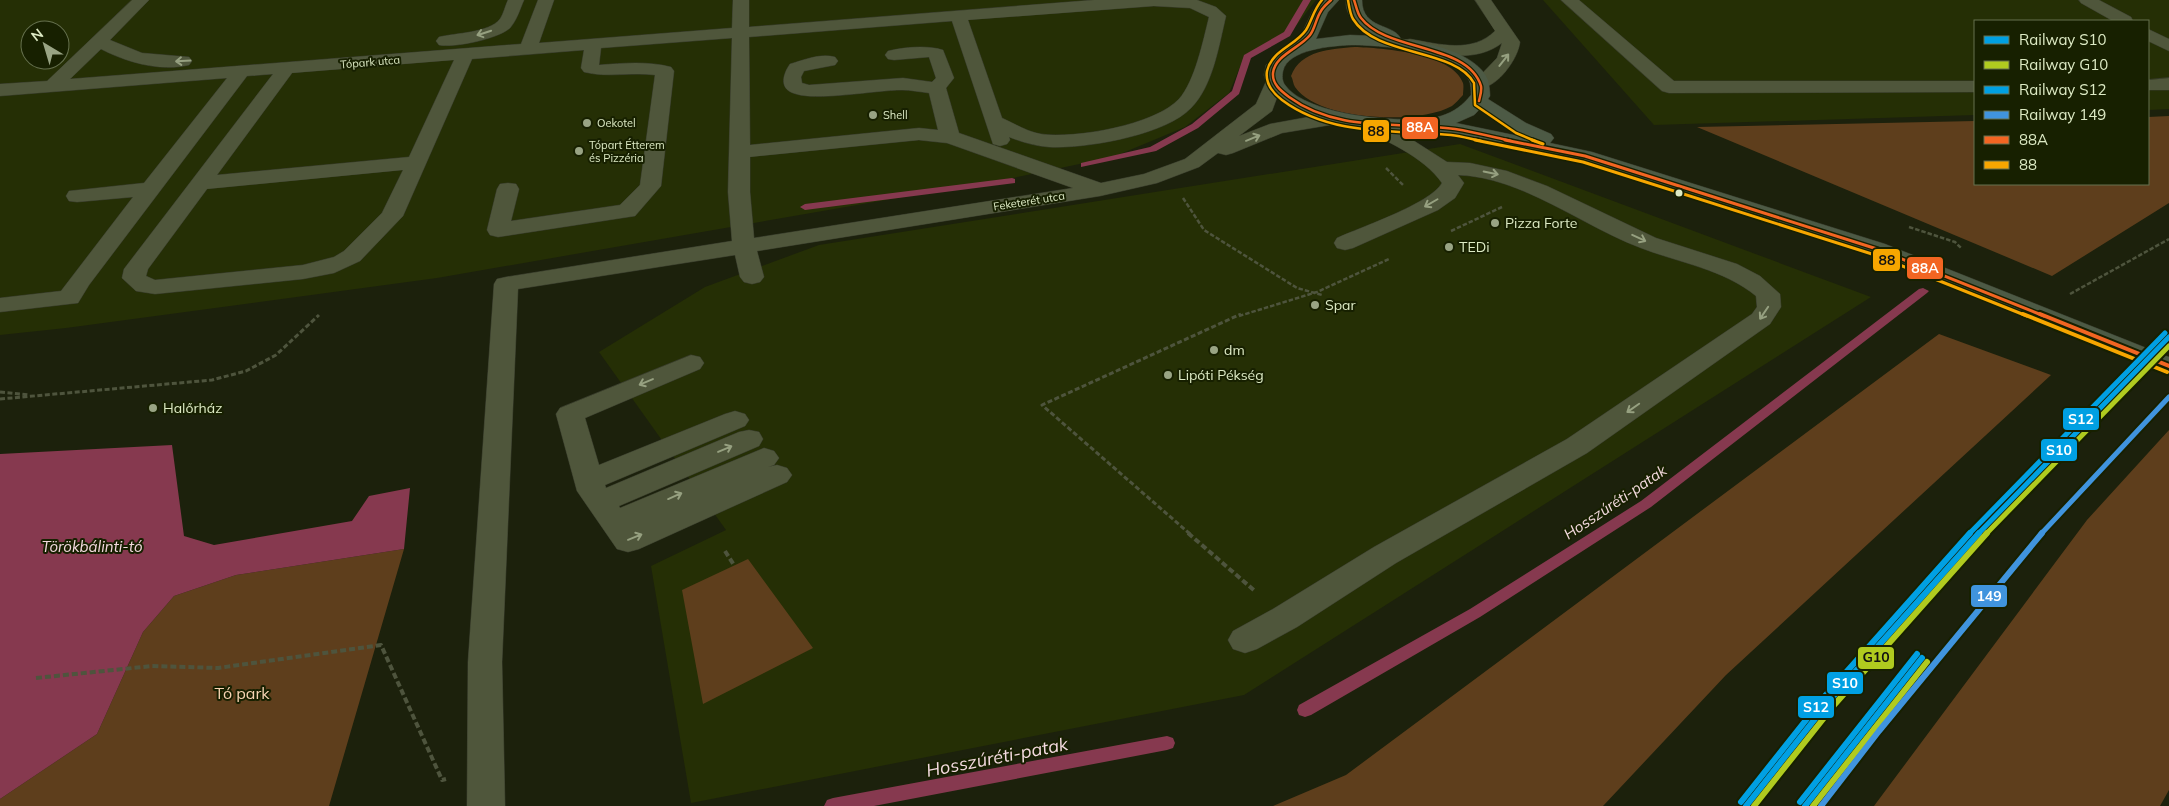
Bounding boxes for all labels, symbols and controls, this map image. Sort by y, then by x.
north arrow [20,20,70,70]
legend [1974,20,2149,185]
text: N [27,24,47,45]
one-way arrow [477,29,492,38]
text: Railway S10 [2019,30,2107,49]
street label: Tópark utca [340,52,400,72]
one-way arrow [1499,53,1509,67]
text: Railway G10 [2019,55,2108,74]
one-way arrow [176,56,192,65]
text: Railway S12 [2019,80,2107,99]
text: Railway 149 [2019,105,2106,124]
place label: Shell [883,108,908,122]
marker: Shell [867,109,879,121]
place label: Oekotel [597,116,636,130]
line badge: 88A [1401,116,1439,140]
marker: Oekotel [581,117,593,129]
text: 88A [1406,118,1434,136]
line badge: 88 [1362,119,1390,143]
text: 88 [1368,122,1384,140]
text: 88A [2019,130,2048,149]
one-way arrow [1245,133,1260,142]
place label: Tópart Étterem és Pizzéria [589,138,665,165]
marker: Tópart Étterem és Pizzéria [573,145,585,157]
text: 88 [2019,155,2037,174]
one-way arrow [1482,169,1498,178]
street label: Feketerét utca [992,188,1066,214]
unlabelled marker [1674,188,1684,198]
one-way arrow [1425,199,1439,209]
place label: Pizza Forte [1505,214,1577,232]
marker: Pizza Forte [1489,217,1501,229]
one-way arrow [1631,234,1646,244]
place label: TEDi [1459,238,1489,256]
marker: TEDi [1443,241,1455,253]
line badge: 88 [1872,248,1901,272]
text: 88 [1879,251,1895,269]
line badge: 88A [1906,256,1944,280]
text: 88A [1911,259,1939,277]
place label: Spar [1325,296,1357,314]
marker: Spar [1309,299,1321,311]
one-way arrow [1759,306,1769,320]
place label: dm [1224,341,1245,359]
marker: dm [1208,344,1220,356]
place label: Lipóti Pékség [1178,366,1264,384]
marker: Lipóti Pékség [1162,369,1174,381]
one-way arrow [639,379,654,388]
place label: Halőrház [163,399,222,417]
marker: Halőrház [147,402,159,414]
one-way arrow [1626,403,1640,413]
line badge: S12 [2062,407,2100,431]
text: S12 [2068,410,2094,428]
line badge: S10 [2040,438,2078,462]
text: S10 [2046,441,2072,459]
one-way arrow [717,444,732,453]
water label: Hosszúréti-patak [1560,460,1671,543]
one-way arrow [667,491,682,501]
one-way arrow [628,532,643,541]
water label: Törökbálinti-tó [41,537,143,556]
line badge: 149 [1970,584,2008,608]
text: 149 [1976,587,2002,605]
line badge: G10 [1857,646,1895,670]
text: G10 [1862,648,1890,666]
line badge: S10 [1826,671,1864,695]
text: S10 [1832,674,1858,692]
park label: Tó park [214,683,270,703]
line badge: S12 [1797,695,1835,719]
text: S12 [1803,698,1829,716]
water label: Hosszúréti-patak [924,732,1071,782]

